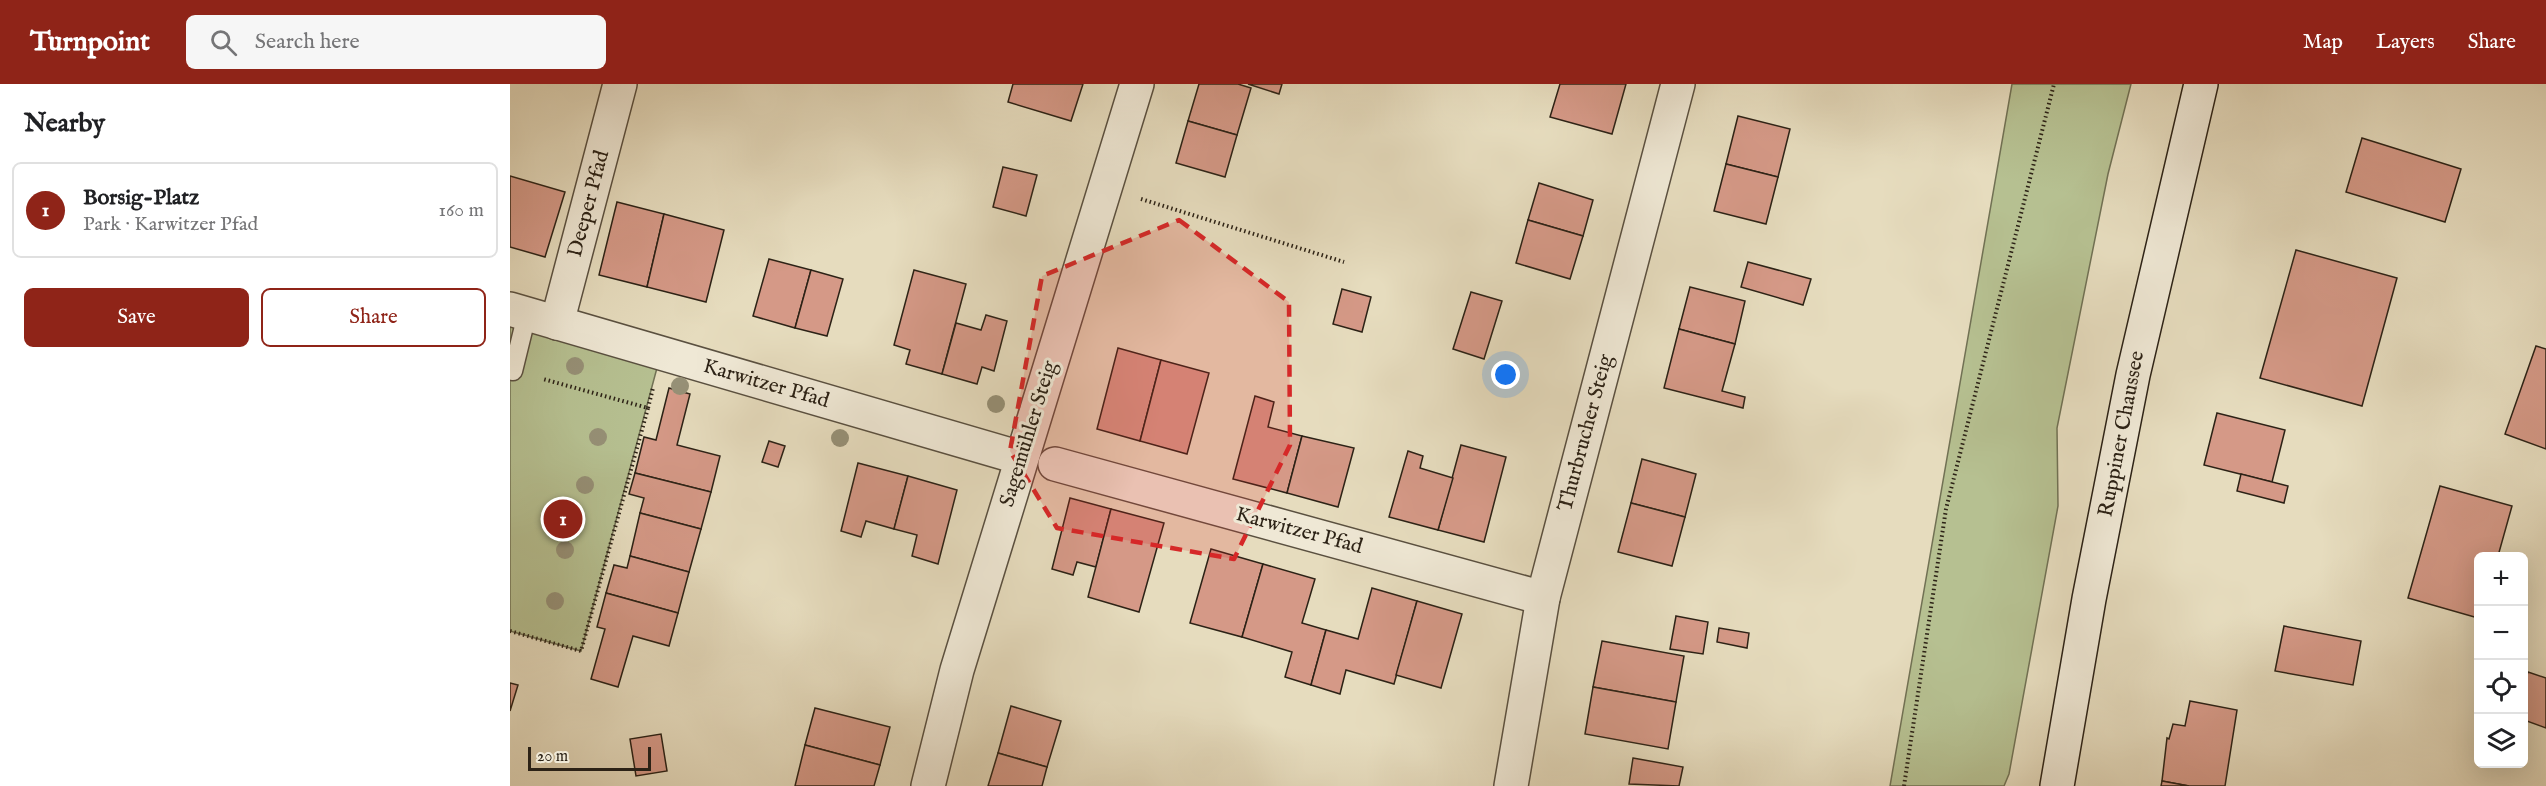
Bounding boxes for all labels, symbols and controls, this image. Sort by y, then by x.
search box [186,15,606,69]
text: Turnpoint [30,25,150,60]
icon: search [207,26,240,59]
text: Search here [255,28,360,56]
text: Map [2303,29,2343,56]
text: Layers [2376,29,2435,56]
text: Share [2468,29,2516,56]
text: Nearby [24,107,105,140]
street label: Deeper Pfad [562,147,616,260]
text: Borsig-Platz [83,184,199,212]
text: 1 [42,198,49,223]
text: 160 m [438,198,484,223]
text: Park · Karwitzer Pfad [83,212,258,237]
button: Save [24,288,249,347]
button: Share [261,288,486,347]
street label: Ruppiner Chaussee [2093,348,2151,519]
street label: Thurbrucher Steig [1552,351,1620,514]
street label: Karwitzer Pfad [700,353,833,415]
street label: Sagemühler Steig [994,357,1064,510]
your location [1491,360,1520,389]
pin: 1 [544,496,582,542]
street label: Karwitzer Pfad [1233,501,1366,561]
map controls [2474,552,2528,768]
button: + [2474,552,2528,606]
button: − [2474,606,2528,660]
button: locate [2474,660,2528,714]
button: layers [2474,714,2528,768]
scale bar [528,744,651,772]
text: 20 m [537,747,568,767]

